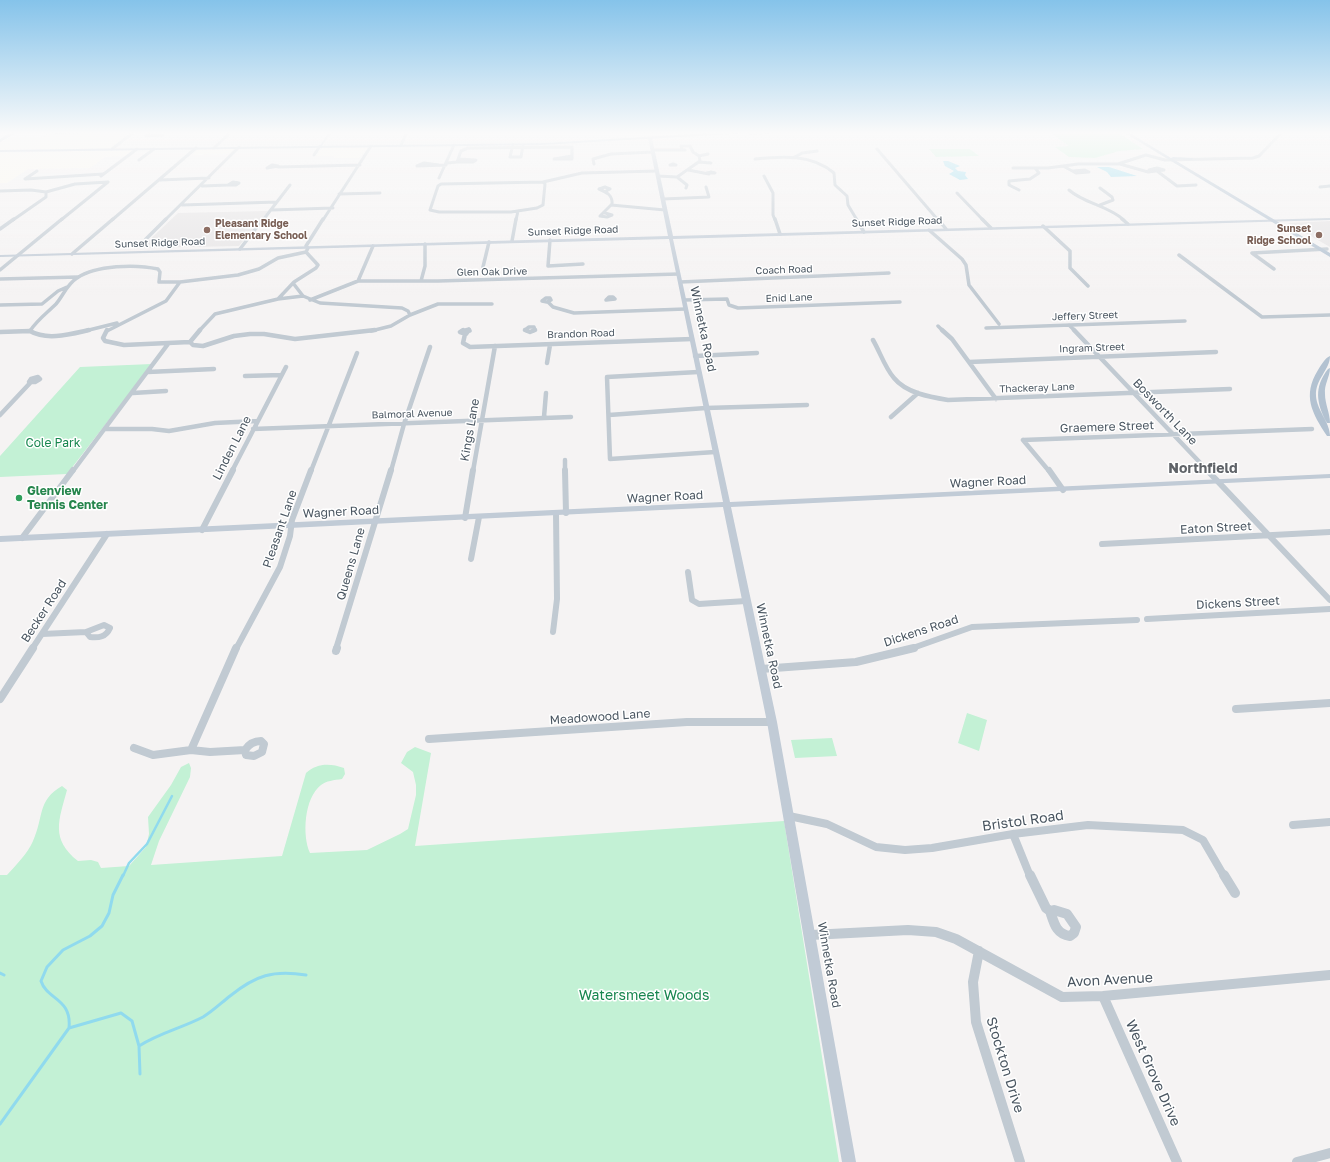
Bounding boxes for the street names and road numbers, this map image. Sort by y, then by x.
street label: Sunset Ridge Road [851,214,943,230]
street label: Sunset Ridge Road [527,223,619,239]
street label: Sunset Ridge Road [114,235,206,251]
street label: Coach Road [755,263,813,277]
street label: Glen Oak Drive [457,265,527,279]
street label: Winnetka Road [687,285,719,373]
street label: Enid Lane [765,291,813,305]
street label: Jeffery Street [1052,309,1118,323]
street label: Brandon Road [547,327,615,341]
street label: Ingram Street [1059,341,1125,355]
street label: Bosworth Lane [1130,376,1200,448]
street label: Thackeray Lane [999,381,1075,395]
street label: Kings Lane [457,397,483,463]
street label: Balmoral Avenue [371,407,453,421]
street label: Linden Lane [210,413,254,483]
street label: Graemere Street [1060,418,1154,436]
street label: Wagner Road [949,473,1027,491]
street label: Pleasant Lane [260,488,300,570]
street label: Wagner Road [626,488,704,506]
street label: Wagner Road [302,503,380,521]
street label: Eaton Street [1180,519,1252,537]
street label: Queens Lane [334,526,368,602]
street label: Becker Road [18,577,70,645]
street label: Dickens Street [1196,594,1280,612]
street label: Winnetka Road [753,602,785,690]
street label: Dickens Road [882,612,960,650]
street label: Meadowood Lane [549,706,651,728]
street label: Bristol Road [981,807,1065,835]
street label: Winnetka Road [814,921,844,1009]
street label: Avon Avenue [1067,969,1153,991]
street label: Stockton Drive [982,1015,1028,1115]
street label: West Grove Drive [1122,1017,1184,1129]

